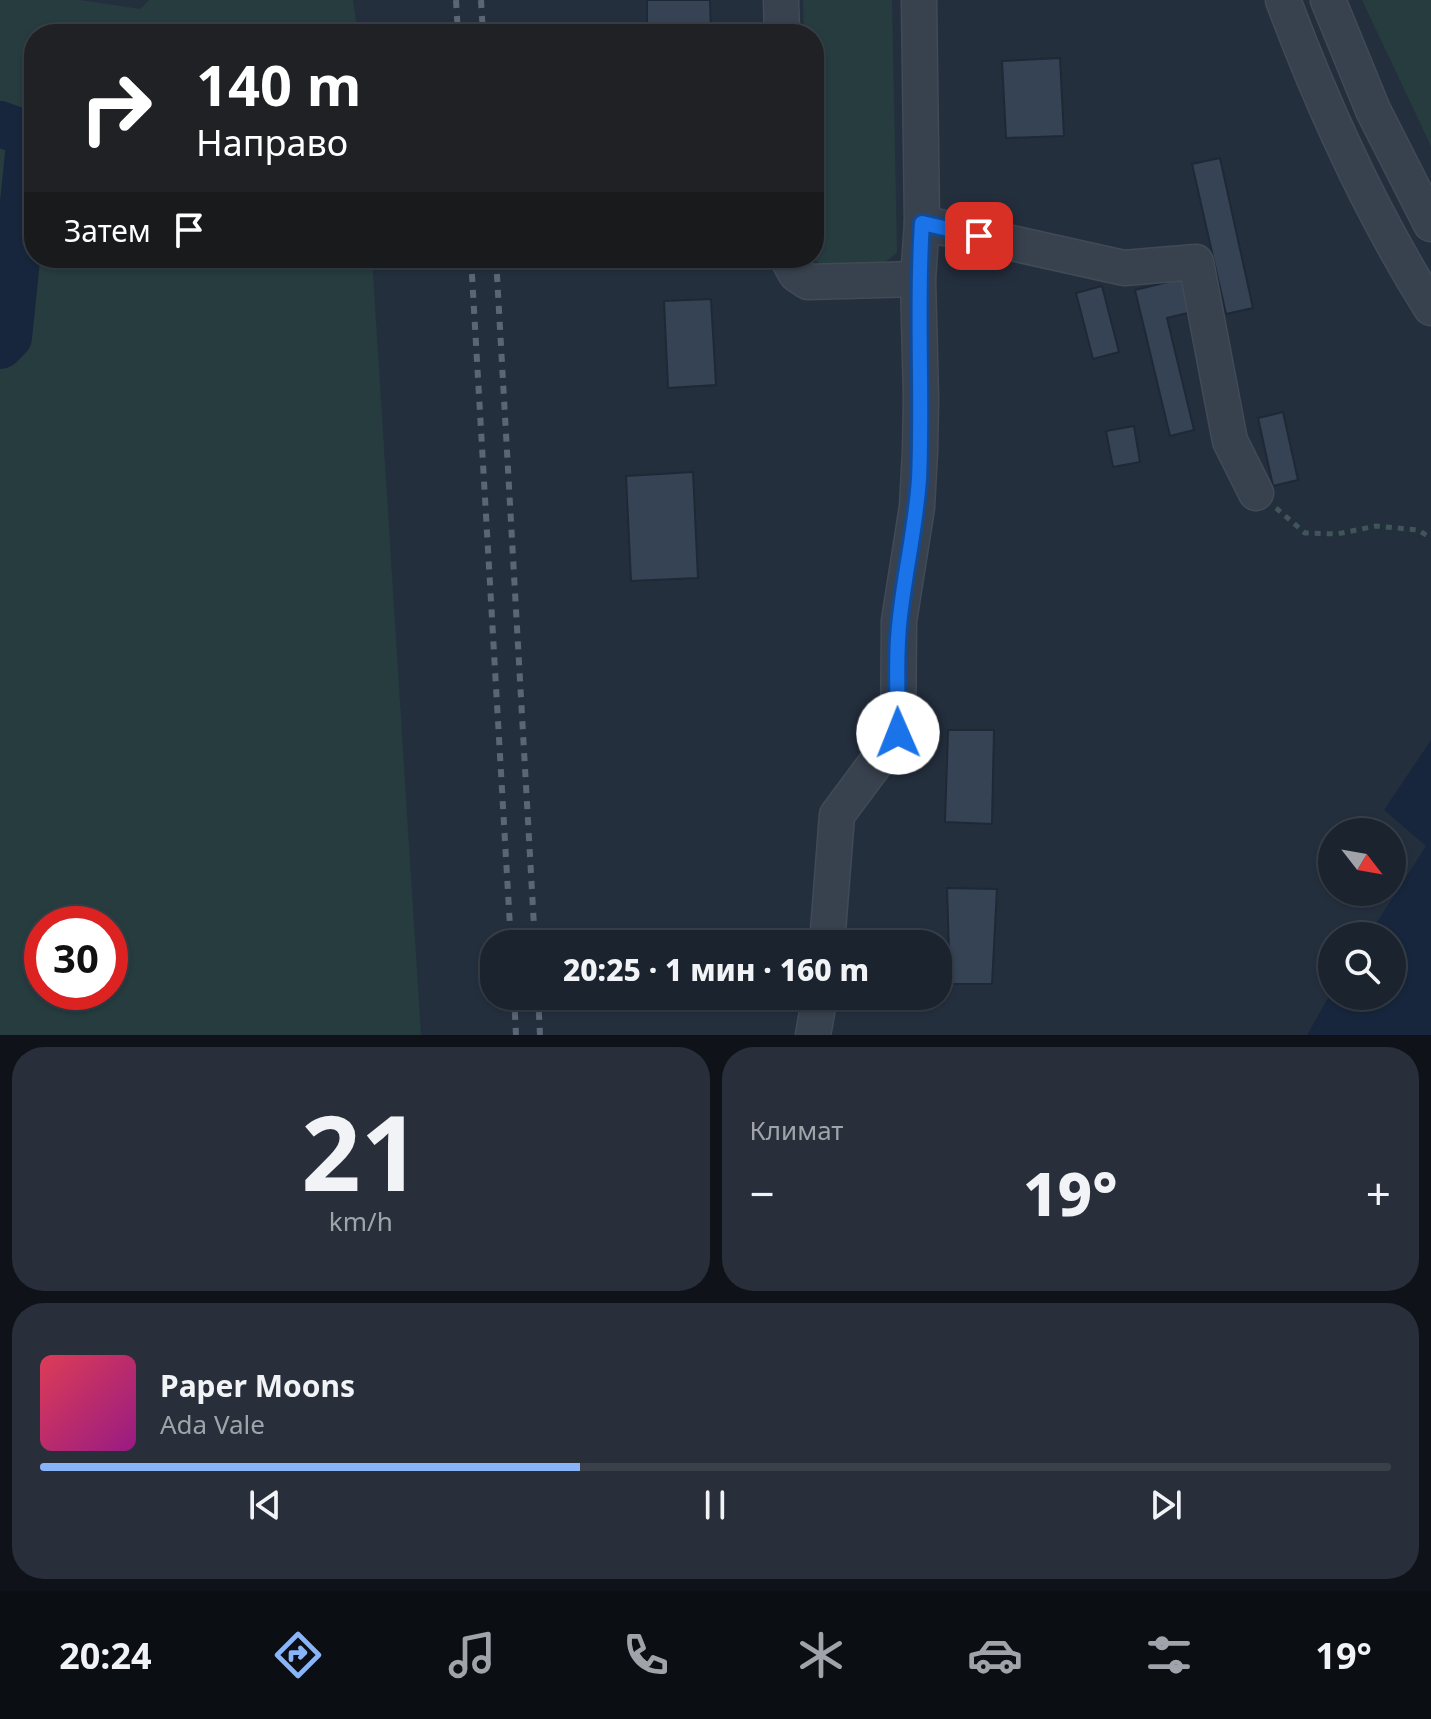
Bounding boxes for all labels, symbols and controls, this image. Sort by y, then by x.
text: 140 m [196,46,361,122]
icon: right [64,56,168,160]
text: Направо [196,118,348,167]
pin [945,202,1013,270]
icon: arrive [167,208,211,252]
text: Затем [64,210,151,251]
icon: arrive [957,214,1001,258]
position arrow [856,691,940,775]
north arrow [1318,818,1406,906]
map controls [1318,818,1406,1010]
speed limit sign: 30 [24,906,128,1010]
button: search [1318,922,1406,1010]
text: 20:25 · 1 мин · 160 m [563,949,869,990]
text: 21 [301,1080,420,1221]
text: Климат [750,1112,843,1148]
text: 19° [1023,1152,1118,1234]
text: − [750,1163,775,1223]
text: + [1366,1163,1391,1223]
text: km/h [329,1203,393,1239]
text: Paper Moons [160,1365,355,1406]
text: Ada Vale [160,1406,265,1442]
icon: previous [243,1483,287,1527]
icon: pause [693,1483,737,1527]
icon: next [1144,1483,1188,1527]
icon: directions [270,1627,326,1683]
icon: music [444,1627,500,1683]
icon: phone [618,1627,674,1683]
icon: climate [793,1627,849,1683]
icon: car [967,1627,1023,1683]
icon: filters [1141,1627,1197,1683]
text: 20:24 [59,1631,152,1680]
text: 19° [1315,1631,1372,1680]

